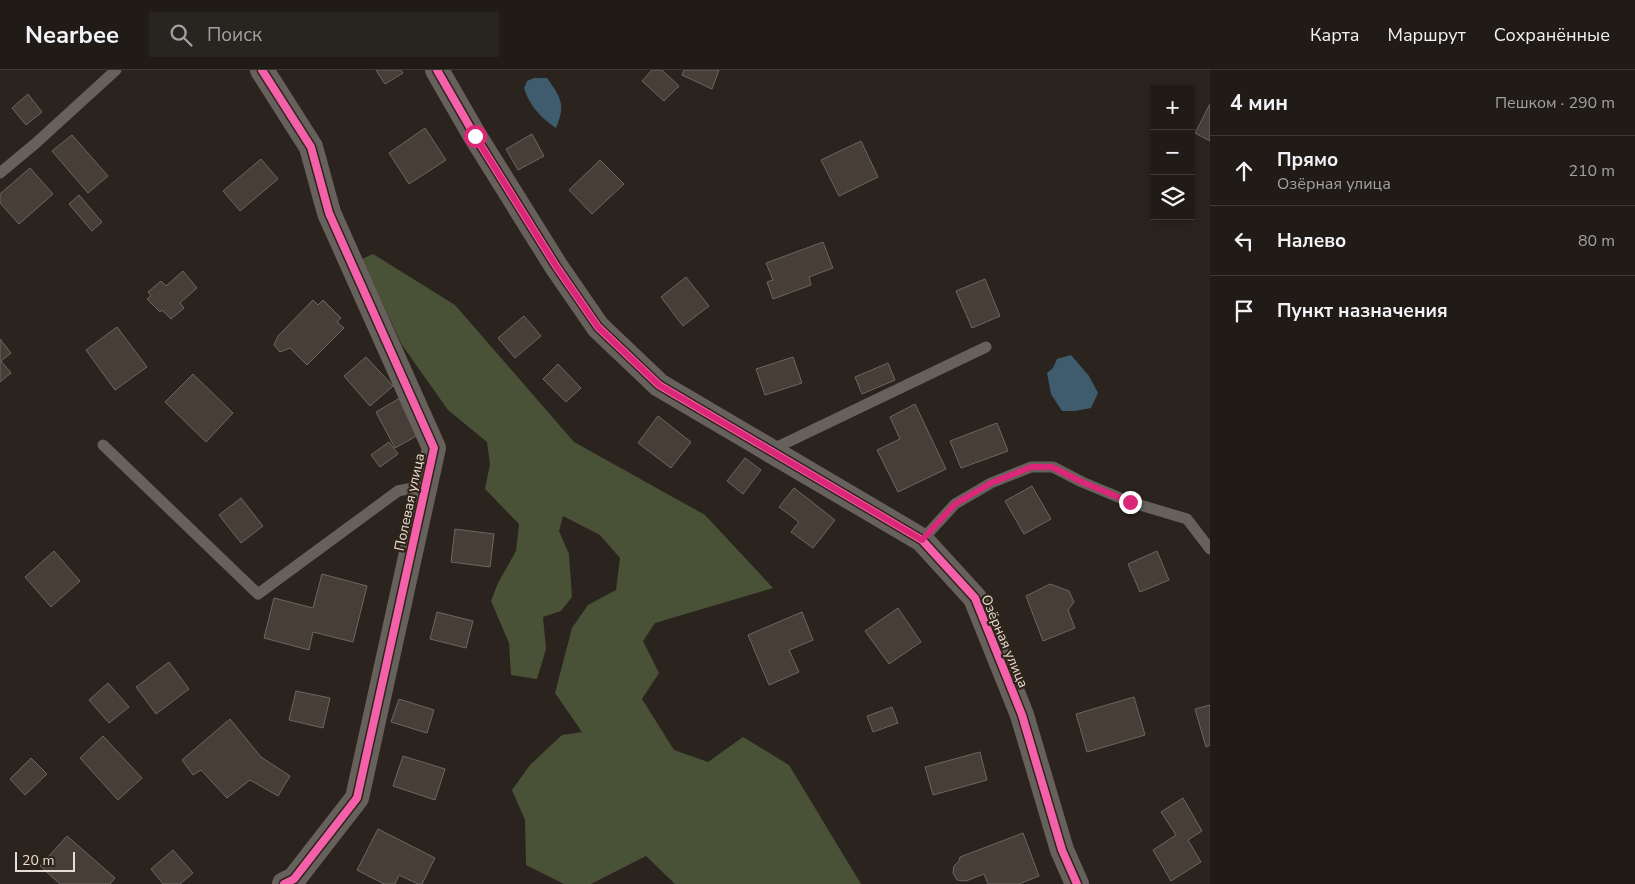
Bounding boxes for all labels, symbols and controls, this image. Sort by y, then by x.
search box [149,12,499,57]
text: Nearbee [25,19,119,51]
icon: search [167,21,195,49]
text: Поиск [207,22,262,48]
text: Карта [1310,23,1360,47]
text: Маршрут [1388,23,1466,47]
text: Сохранённые [1494,23,1610,47]
map controls [1150,85,1195,220]
button: + [1150,85,1195,130]
text: 4 мин [1230,89,1288,117]
text: Пешком · 290 m [1495,92,1615,114]
route start [464,125,487,148]
button: − [1150,130,1195,175]
text: Прямо [1277,147,1338,173]
icon: ahead [1230,157,1258,185]
text: 210 m [1568,160,1615,182]
text: Озёрная улица [1277,173,1391,195]
button: layers [1150,175,1195,220]
icon: left [1230,227,1258,255]
text: Налево [1277,228,1346,254]
text: 80 m [1578,230,1615,252]
icon: arrive [1230,297,1258,325]
text: Пункт назначения [1277,298,1448,324]
street label: Полевая улица [390,452,429,553]
route end [1119,491,1142,514]
street label: Озёрная улица [976,592,1033,691]
scale bar [15,849,75,872]
text: 20 m [22,851,54,870]

